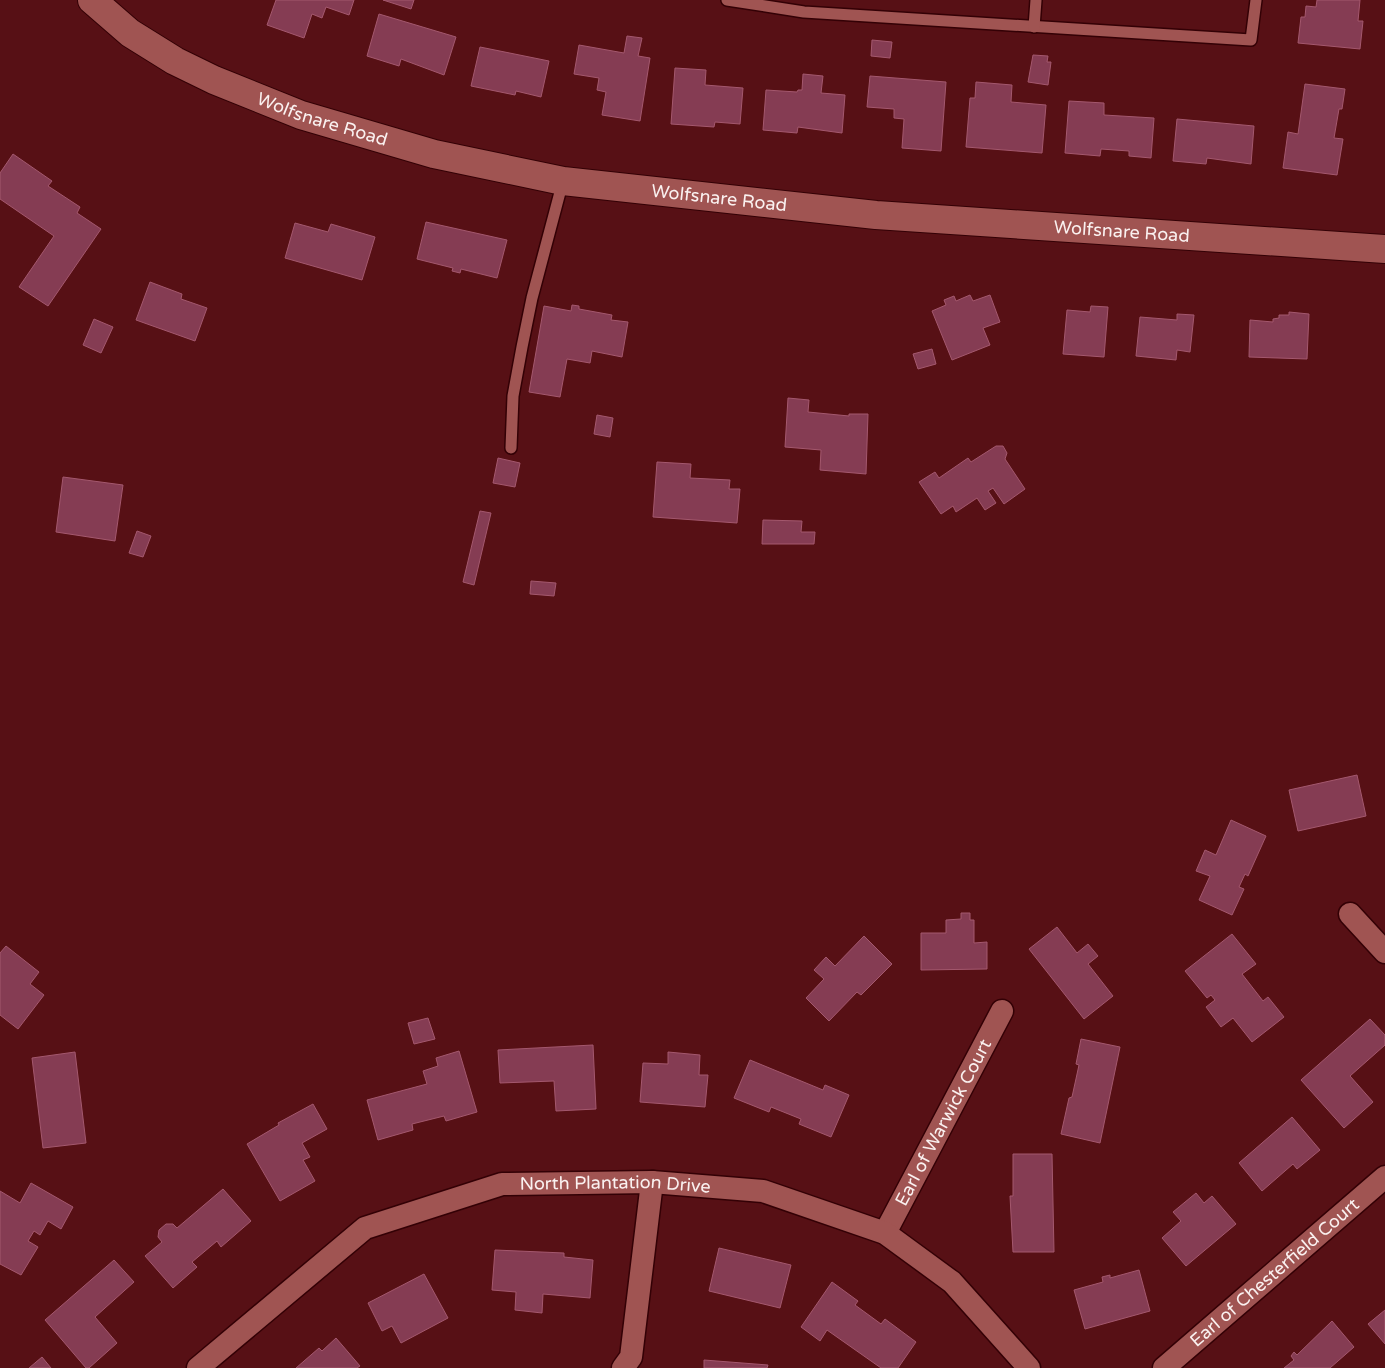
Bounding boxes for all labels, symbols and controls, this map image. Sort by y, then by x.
street label: Wolfsnare Road [254,87,390,151]
street label: Wolfsnare Road [650,180,788,216]
street label: Wolfsnare Road [1053,216,1190,247]
street label: Earl of Warwick Court [890,1035,996,1210]
street label: North Plantation Drive [519,1171,711,1198]
street label: Earl of Chesterfield Court [1185,1193,1364,1352]

